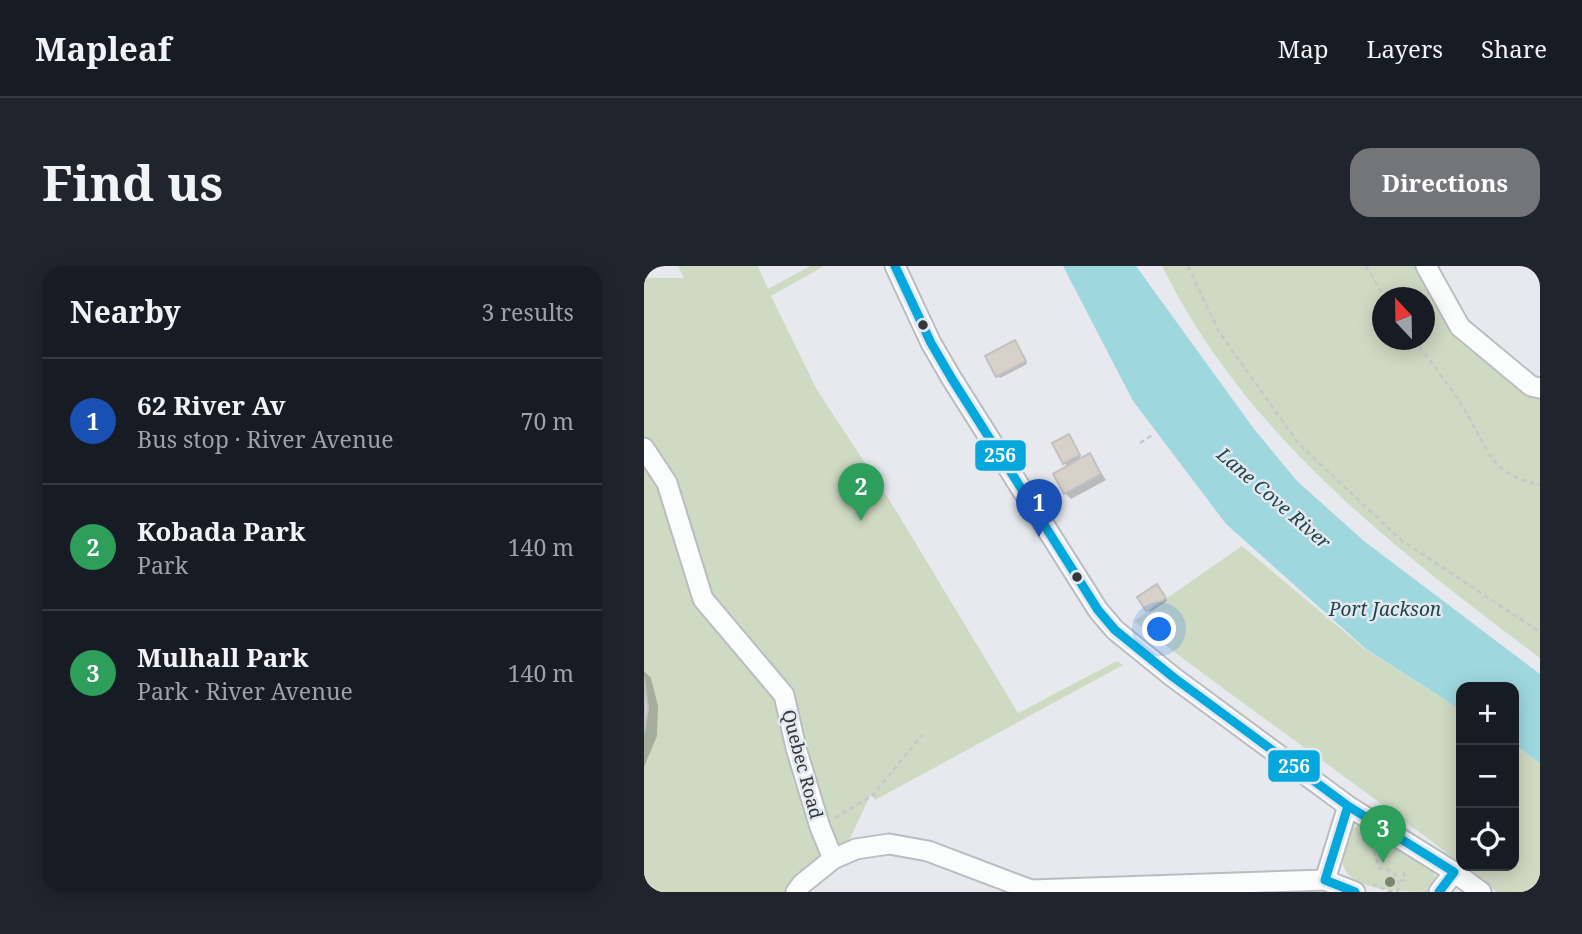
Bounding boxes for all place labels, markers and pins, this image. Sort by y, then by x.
unlabelled marker [916,318,930,332]
pin: 2 [838,463,884,521]
pin: 1 [1016,479,1062,537]
unlabelled marker [1070,570,1084,584]
pin: 3 [1360,805,1406,863]

